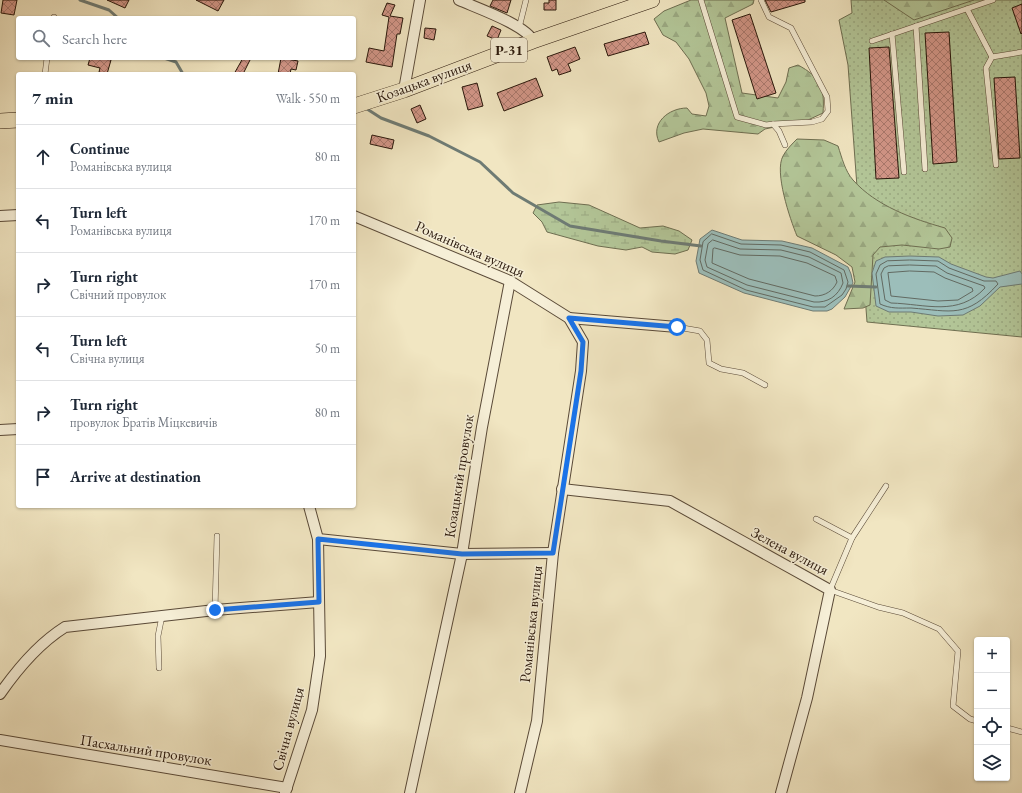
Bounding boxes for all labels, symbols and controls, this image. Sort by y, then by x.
search box [16,16,356,60]
icon: search [30,27,52,49]
text: Search here [62,29,127,48]
road number: Р-31 [491,38,527,62]
street label: Козацька вулиця [374,54,474,107]
text: 7 min [32,87,73,109]
text: Walk · 550 m [276,90,340,107]
text: Continue [70,139,130,158]
icon: ahead [32,146,54,168]
text: 80 m [315,148,340,165]
text: Романівська вулиця [70,158,172,175]
text: Turn left [70,203,127,222]
icon: left [32,210,54,232]
text: 170 m [309,212,340,229]
street label: Романівська вулиця [413,216,528,281]
text: Романівська вулиця [70,222,172,239]
text: Turn right [70,267,138,286]
icon: right [32,274,54,296]
text: 170 m [309,276,340,293]
text: Свічний провулок [70,286,166,303]
route start [668,318,686,336]
text: Turn left [70,331,127,350]
icon: left [32,338,54,360]
text: 50 m [315,340,340,357]
text: Свічна вулиця [70,350,145,367]
text: Turn right [70,395,138,414]
icon: right [32,402,54,424]
text: 80 m [315,404,340,421]
street label: Козацький провулок [439,413,478,539]
text: провулок Братів Міцкевичів [70,414,217,431]
icon: arrive [32,466,54,488]
text: Arrive at destination [70,467,201,486]
street label: Зелена вулиця [748,522,833,579]
street label: Романівська вулиця [515,564,546,683]
route end [206,601,224,619]
map controls [974,637,1010,781]
button: + [974,637,1010,673]
button: − [974,673,1010,709]
street label: Свічна вулиця [267,685,308,773]
button: locate [974,709,1010,745]
street label: Пасхальний провулок [79,730,213,769]
button: layers [974,745,1010,781]

